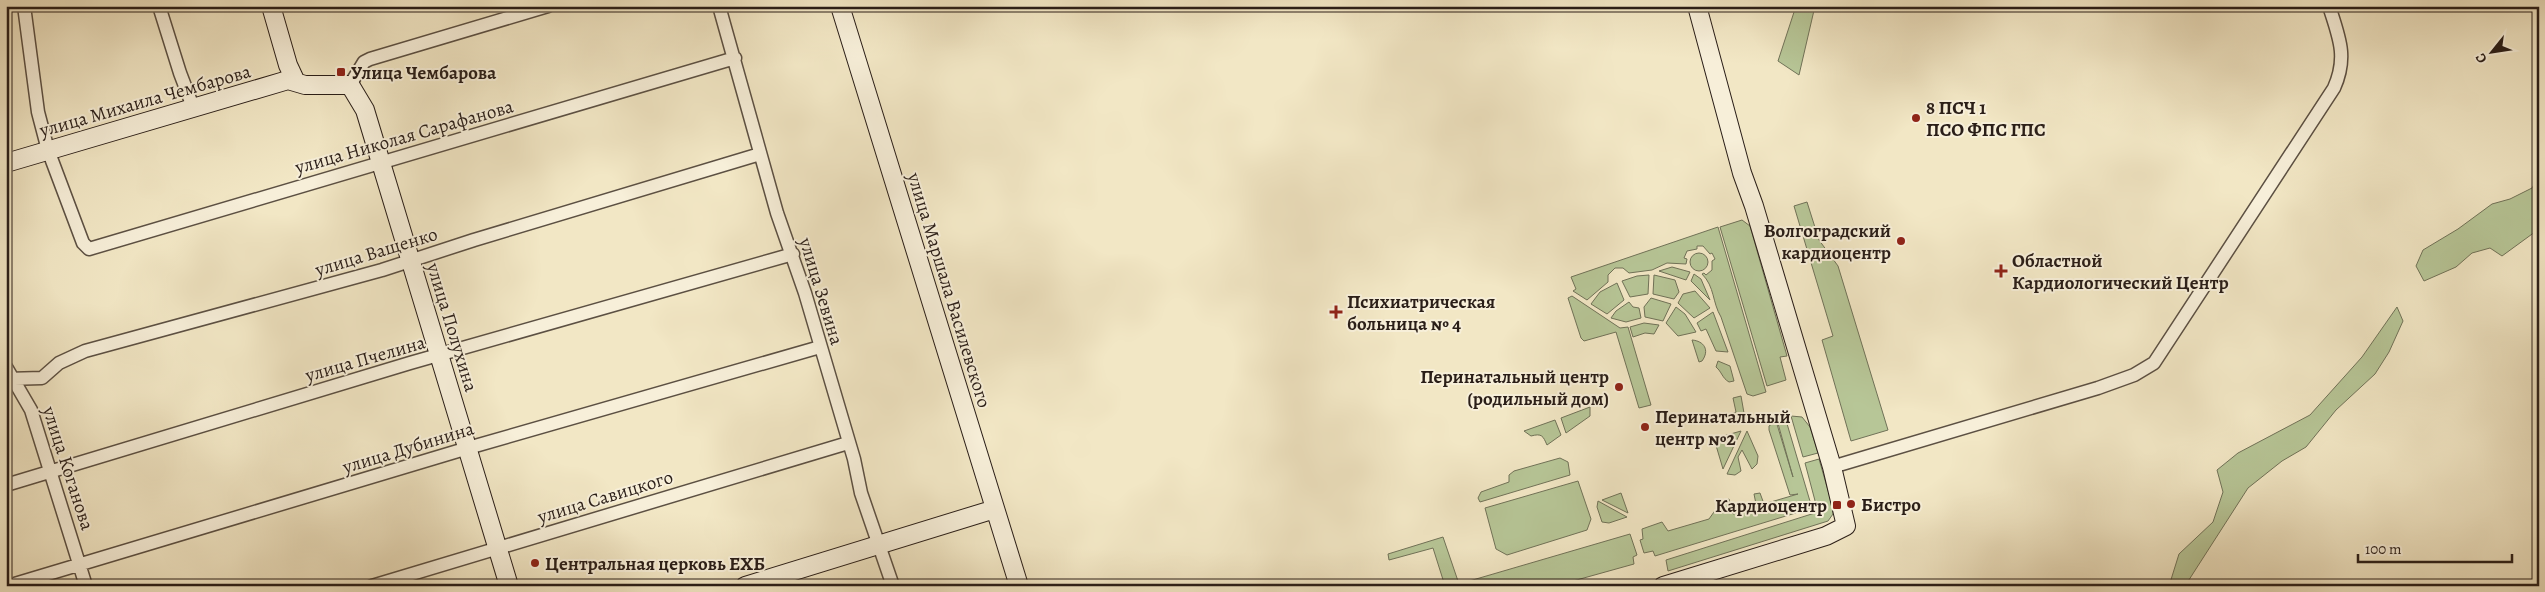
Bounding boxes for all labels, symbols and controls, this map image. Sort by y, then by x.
north arrow [2468,28,2518,78]
text: С [2471,49,2492,67]
street label: улица Михаила Чембарова [36,58,254,144]
place label: Улица Чембарова [351,60,497,86]
marker: Улица Чембарова [335,66,347,78]
street label: улица Николая Сарафанова [291,93,517,181]
place label: 8 ПСЧ 1 ПСО ФПС ГПС [1926,95,2046,143]
marker: 8 ПСЧ 1 ПСО ФПС ГПС [1910,112,1922,124]
street label: улица Маршала Василевского [901,169,997,411]
place label: Волгоградский кардиоцентр [1764,218,1891,266]
street label: улица Ващенко [311,221,441,283]
street label: улица Зевина [792,234,850,348]
marker: Волгоградский кардиоцентр [1895,235,1907,247]
place label: Областной Кардиологический Центр [2012,248,2229,296]
street label: улица Полухина [420,259,484,395]
marker: Областной Кардиологический Центр [1994,264,2008,278]
place label: Психиатрическая больница № 4 [1347,289,1495,337]
marker: Психиатрическая больница № 4 [1329,305,1343,319]
street label: улица Пчелина [301,329,429,389]
place label: Перинатальный центр (родильный дом) [1420,364,1609,412]
marker: Перинатальный центр (родильный дом) [1613,381,1625,393]
street label: улица Коганова [36,402,100,534]
place label: Перинатальный центр №2 [1655,404,1791,452]
street label: улица Дубинина [338,416,477,481]
marker: Перинатальный центр №2 [1639,421,1651,433]
street label: улица Савицкого [533,464,676,530]
place label: Бистро [1861,492,1921,518]
place label: Кардиоцентр [1715,493,1827,519]
marker: Бистро [1845,498,1857,510]
marker: Кардиоцентр [1831,499,1843,511]
scale bar [2358,532,2511,564]
text: 100 m [2365,539,2402,559]
place label: Центральная церковь ЕХБ [545,551,765,577]
marker: Центральная церковь ЕХБ [529,557,541,569]

